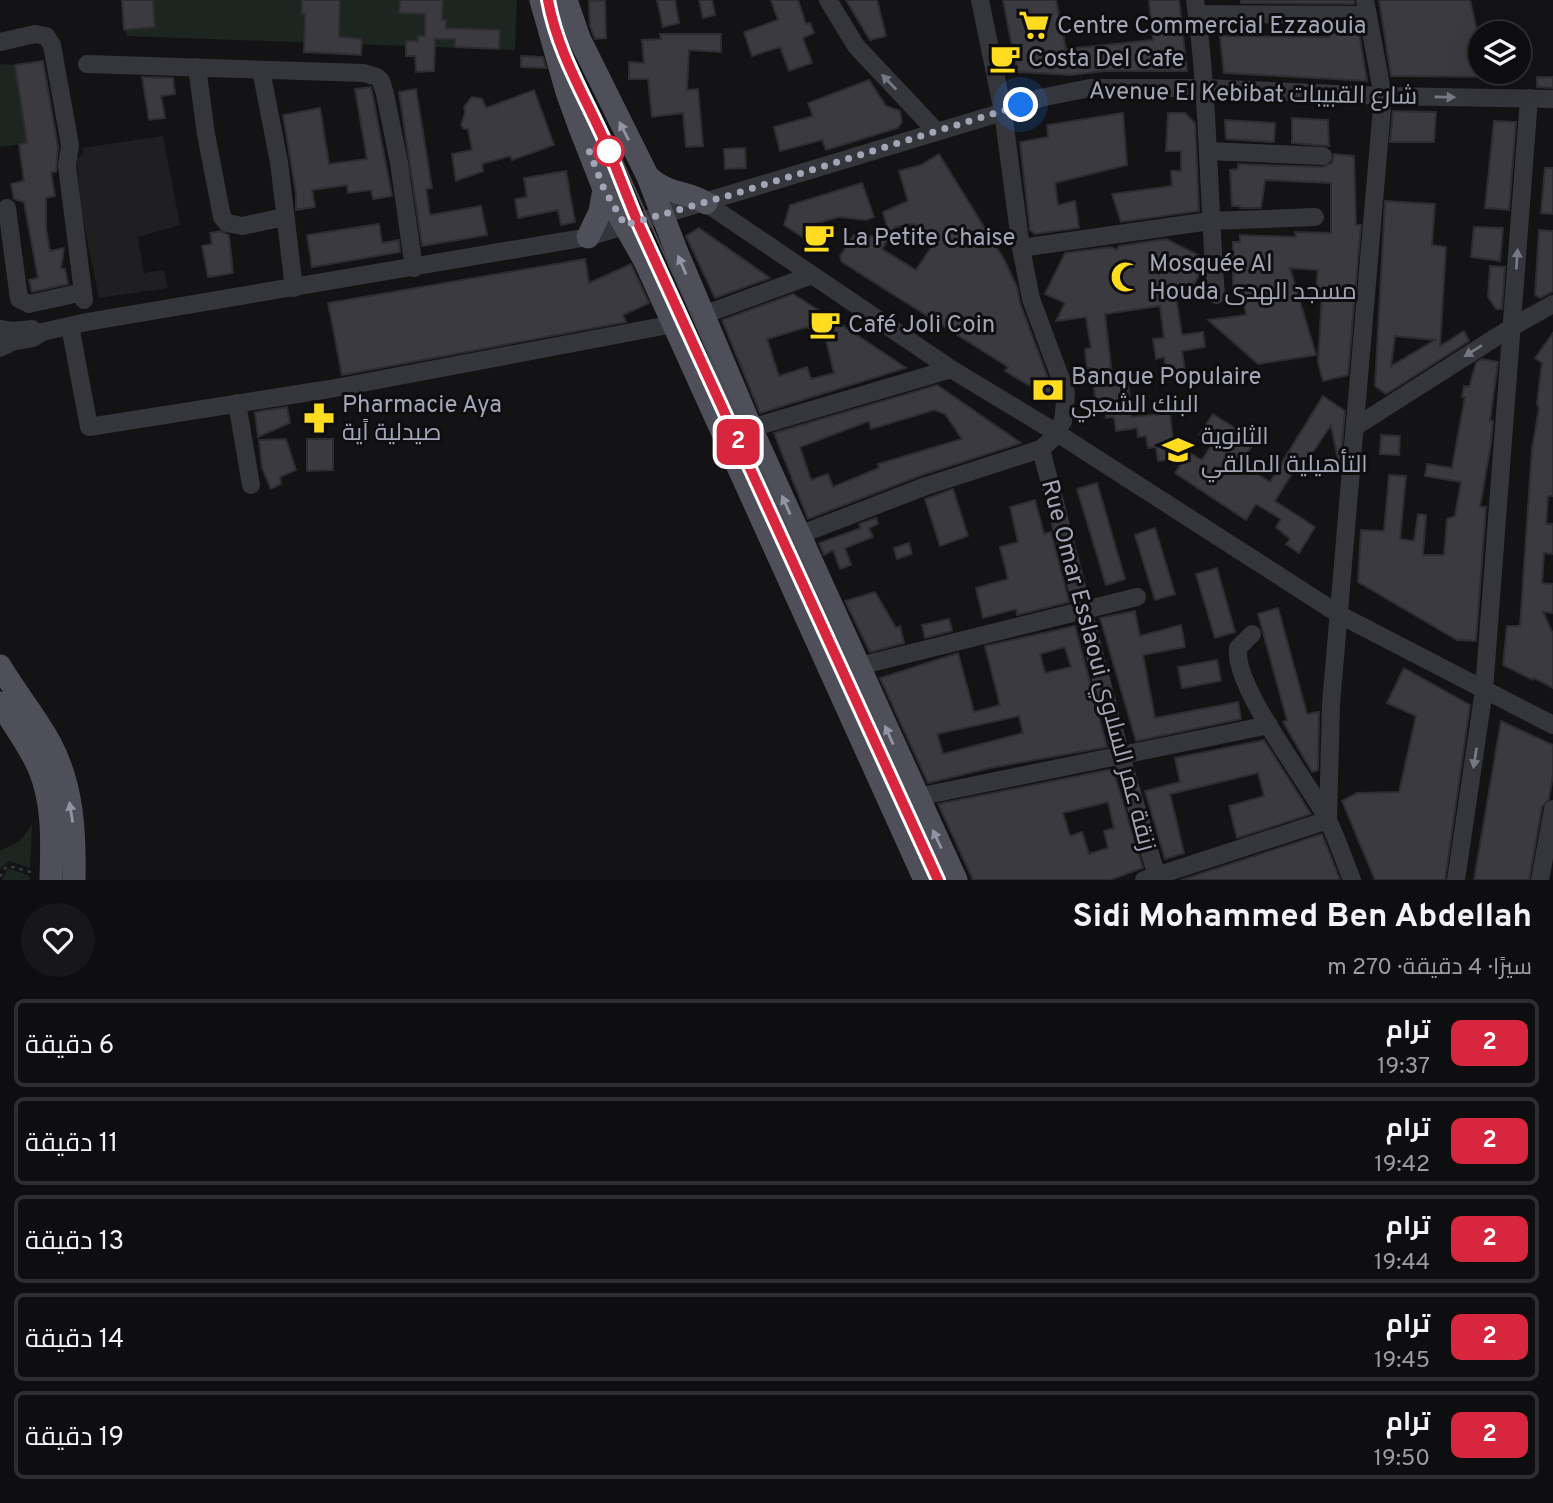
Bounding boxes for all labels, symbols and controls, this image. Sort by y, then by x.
supermarket icon: Centre Commercial Ezzaouia [1017,8,1051,42]
place label: Centre Commercial Ezzaouia [1057,12,1366,42]
map controls [1468,21,1531,84]
button: layers [1468,21,1531,84]
cafe icon: Costa Del Cafe [988,41,1022,75]
place label: Costa Del Cafe [1028,45,1184,75]
one-way arrow [881,74,897,91]
street label: Avenue El Kebibat شارع القبيبات [1089,77,1417,113]
your location [1003,87,1038,122]
one-way arrow [1434,91,1456,103]
one-way arrow [619,121,630,141]
unlabelled marker [594,136,624,166]
cafe icon: La Petite Chaise [802,220,836,254]
place label: La Petite Chaise [842,224,1015,254]
one-way arrow [1512,247,1523,269]
place label: Mosquée Al Houda مسجد الهدى [1149,250,1357,308]
one-way arrow [677,255,688,276]
mosque icon: Mosquée Al Houda مسجد الهدى [1109,260,1143,294]
cafe icon: Café Joli Coin [808,307,842,341]
place label: Café Joli Coin [848,311,995,341]
one-way arrow [1464,345,1483,358]
place label: Banque Populaire البنك الشعبي [1071,363,1261,423]
bank icon: Banque Populaire البنك الشعبي [1031,373,1065,407]
place label: Pharmacie Aya صيدلية اًية [342,391,502,449]
pharmacy icon: Pharmacie Aya صيدلية اًية [302,401,336,435]
line badge: 2 [715,419,761,465]
place label: الثانوية التأهيلية المالقي [1201,423,1368,483]
text: 2 [731,427,745,457]
school or university icon: الثانوية التأهيلية المالقي [1161,433,1195,467]
street label: Rue Omar Esslaoui زنقة عمر السلاوي [1032,477,1161,855]
one-way arrow [780,495,792,515]
one-way arrow [883,725,895,745]
one-way arrow [1469,747,1480,769]
one-way arrow [66,801,77,823]
one-way arrow [931,829,942,849]
text: Sidi Mohammed Ben Abdellah [1072,897,1532,939]
button: heart [21,903,95,977]
text: سيرًا · 4 دقيقة · 270 m [1327,954,1532,983]
text: ترام [1386,1015,1430,1048]
text: 2 [1482,1028,1497,1058]
text: 6 دقيقة [25,1030,114,1063]
text: 19:37 [1377,1053,1430,1082]
text: ترام [1386,1113,1430,1146]
text: 2 [1482,1126,1497,1156]
text: 11 دقيقة [25,1128,118,1161]
text: 19:42 [1374,1151,1430,1180]
text: ترام [1386,1211,1430,1244]
text: 2 [1482,1224,1497,1254]
text: 13 دقيقة [25,1226,124,1259]
text: 19:44 [1374,1249,1430,1278]
text: ترام [1386,1309,1430,1342]
text: 2 [1482,1322,1497,1352]
text: 14 دقيقة [25,1324,124,1357]
text: 19:45 [1374,1347,1430,1376]
text: ترام [1386,1407,1430,1440]
text: 2 [1482,1420,1497,1450]
text: 19 دقيقة [25,1422,124,1455]
text: 19:50 [1374,1445,1430,1474]

